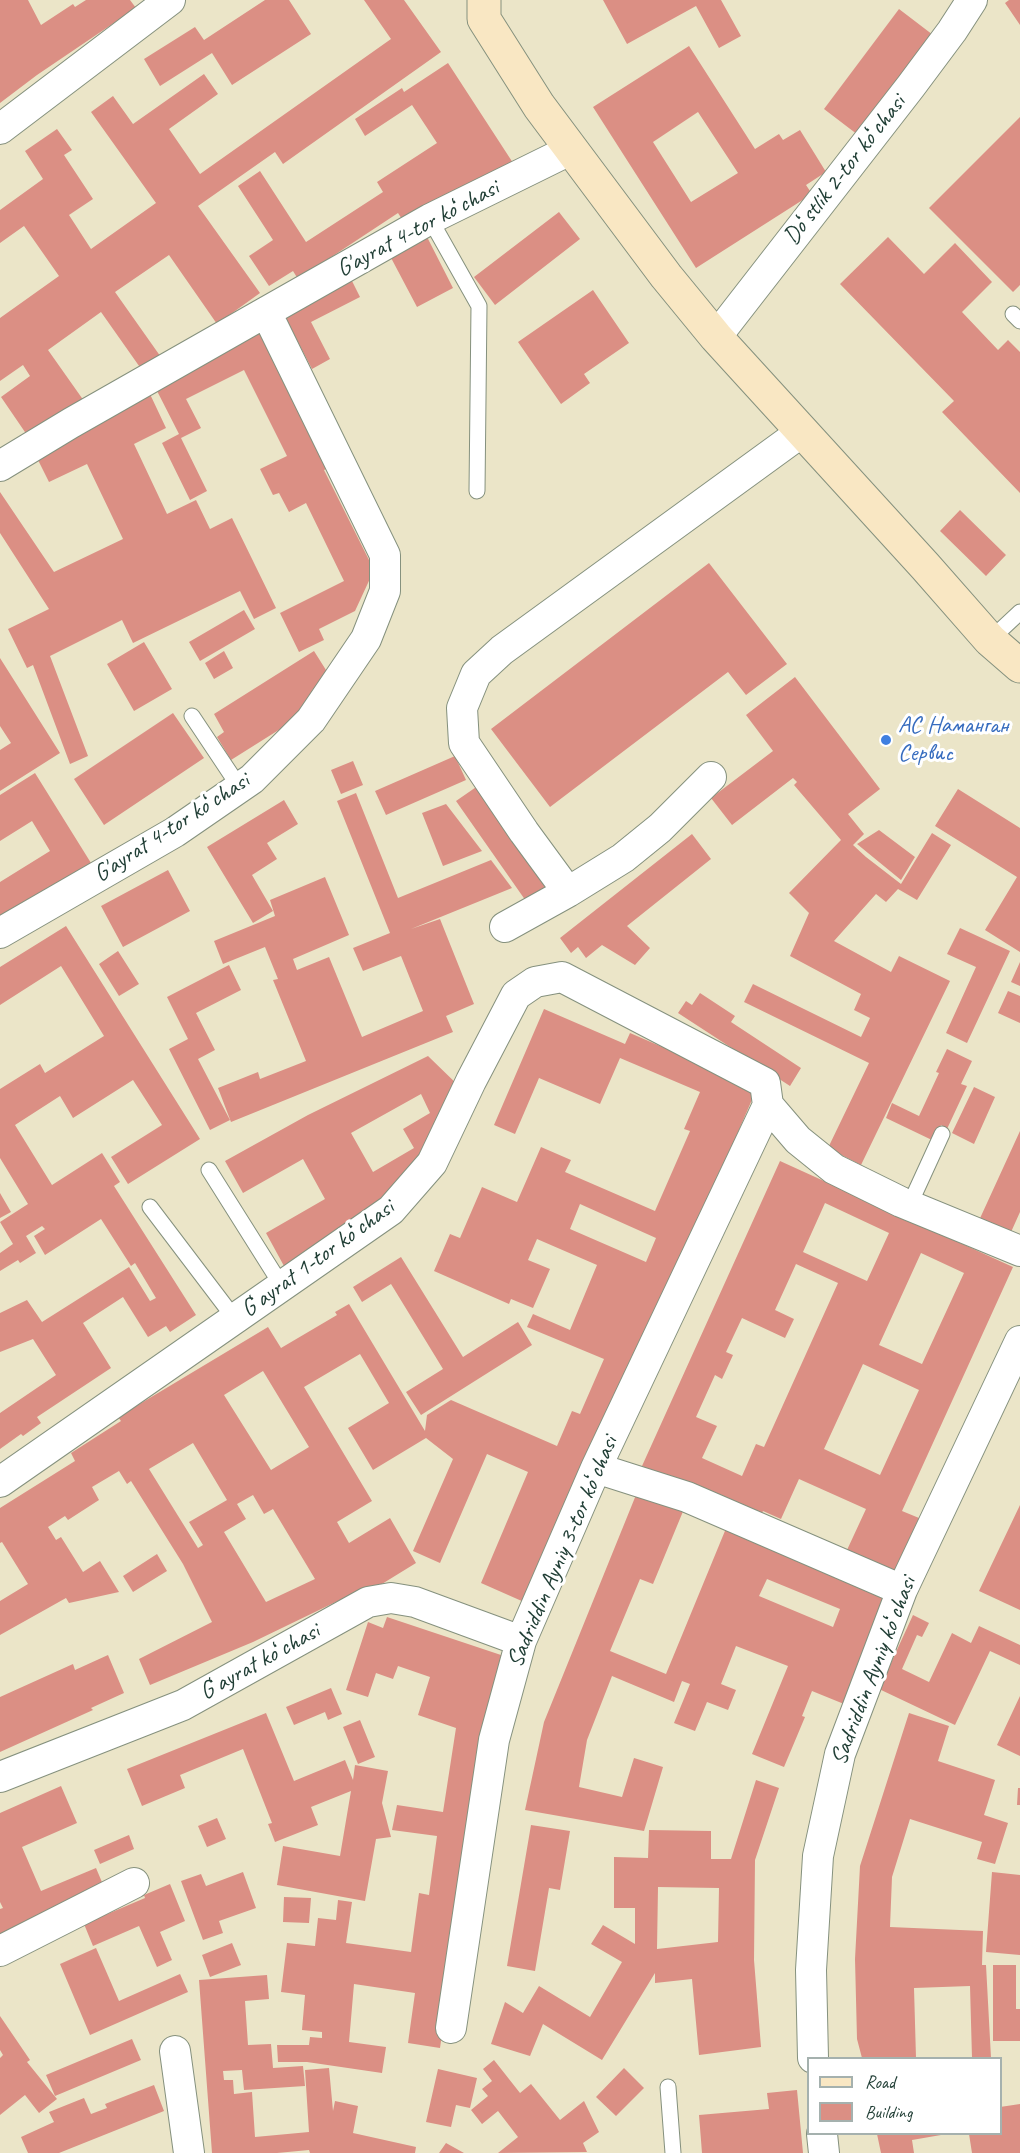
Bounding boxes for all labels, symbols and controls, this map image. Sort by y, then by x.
street label: Doʻstlik 2-tor koʻchasi [778,89,912,251]
street label: G'ayrat 4-tor koʻchasi [332,174,504,284]
place label: АС Наманган Сервис [898,712,1009,768]
marker: АС Наманган Сервис [879,733,893,747]
street label: G'ayrat 4-tor koʻchasi [89,767,255,889]
street label: Gʻayrat 1-tor koʻchasi [236,1194,400,1324]
street label: Sadriddin Ayniy 3-tor koʻchasi [501,1432,625,1672]
street label: Sadriddin Ayniy koʻchasi [825,1573,923,1769]
street label: Gʻayrat koʻchasi [195,1617,325,1707]
legend [807,2057,1002,2135]
text: Road [865,2071,895,2093]
text: Building [865,2101,912,2123]

